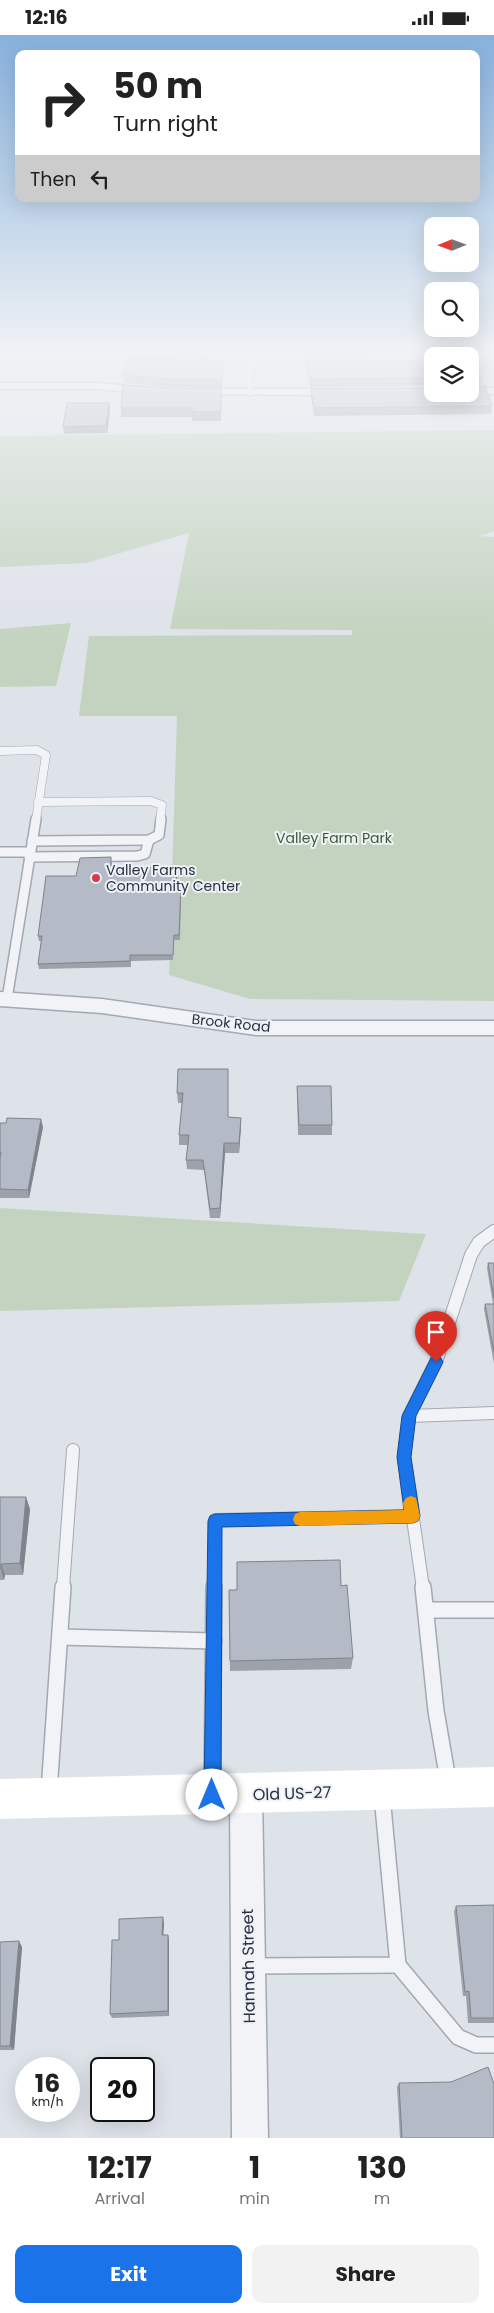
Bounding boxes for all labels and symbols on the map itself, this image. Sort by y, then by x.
north arrow [424,217,479,273]
park label: Valley Farm Park [276,828,393,848]
place label: Valley Farms Community Center [106,860,240,896]
marker: Valley Farms Community Center [90,872,102,884]
street label: Brook Road [191,1009,271,1037]
pin [415,1311,457,1362]
position arrow [185,1768,237,1820]
street label: Old US-27 [252,1781,332,1806]
street label: Hannah Street [236,1908,261,2023]
speed limit sign: 20 [90,2057,155,2122]

